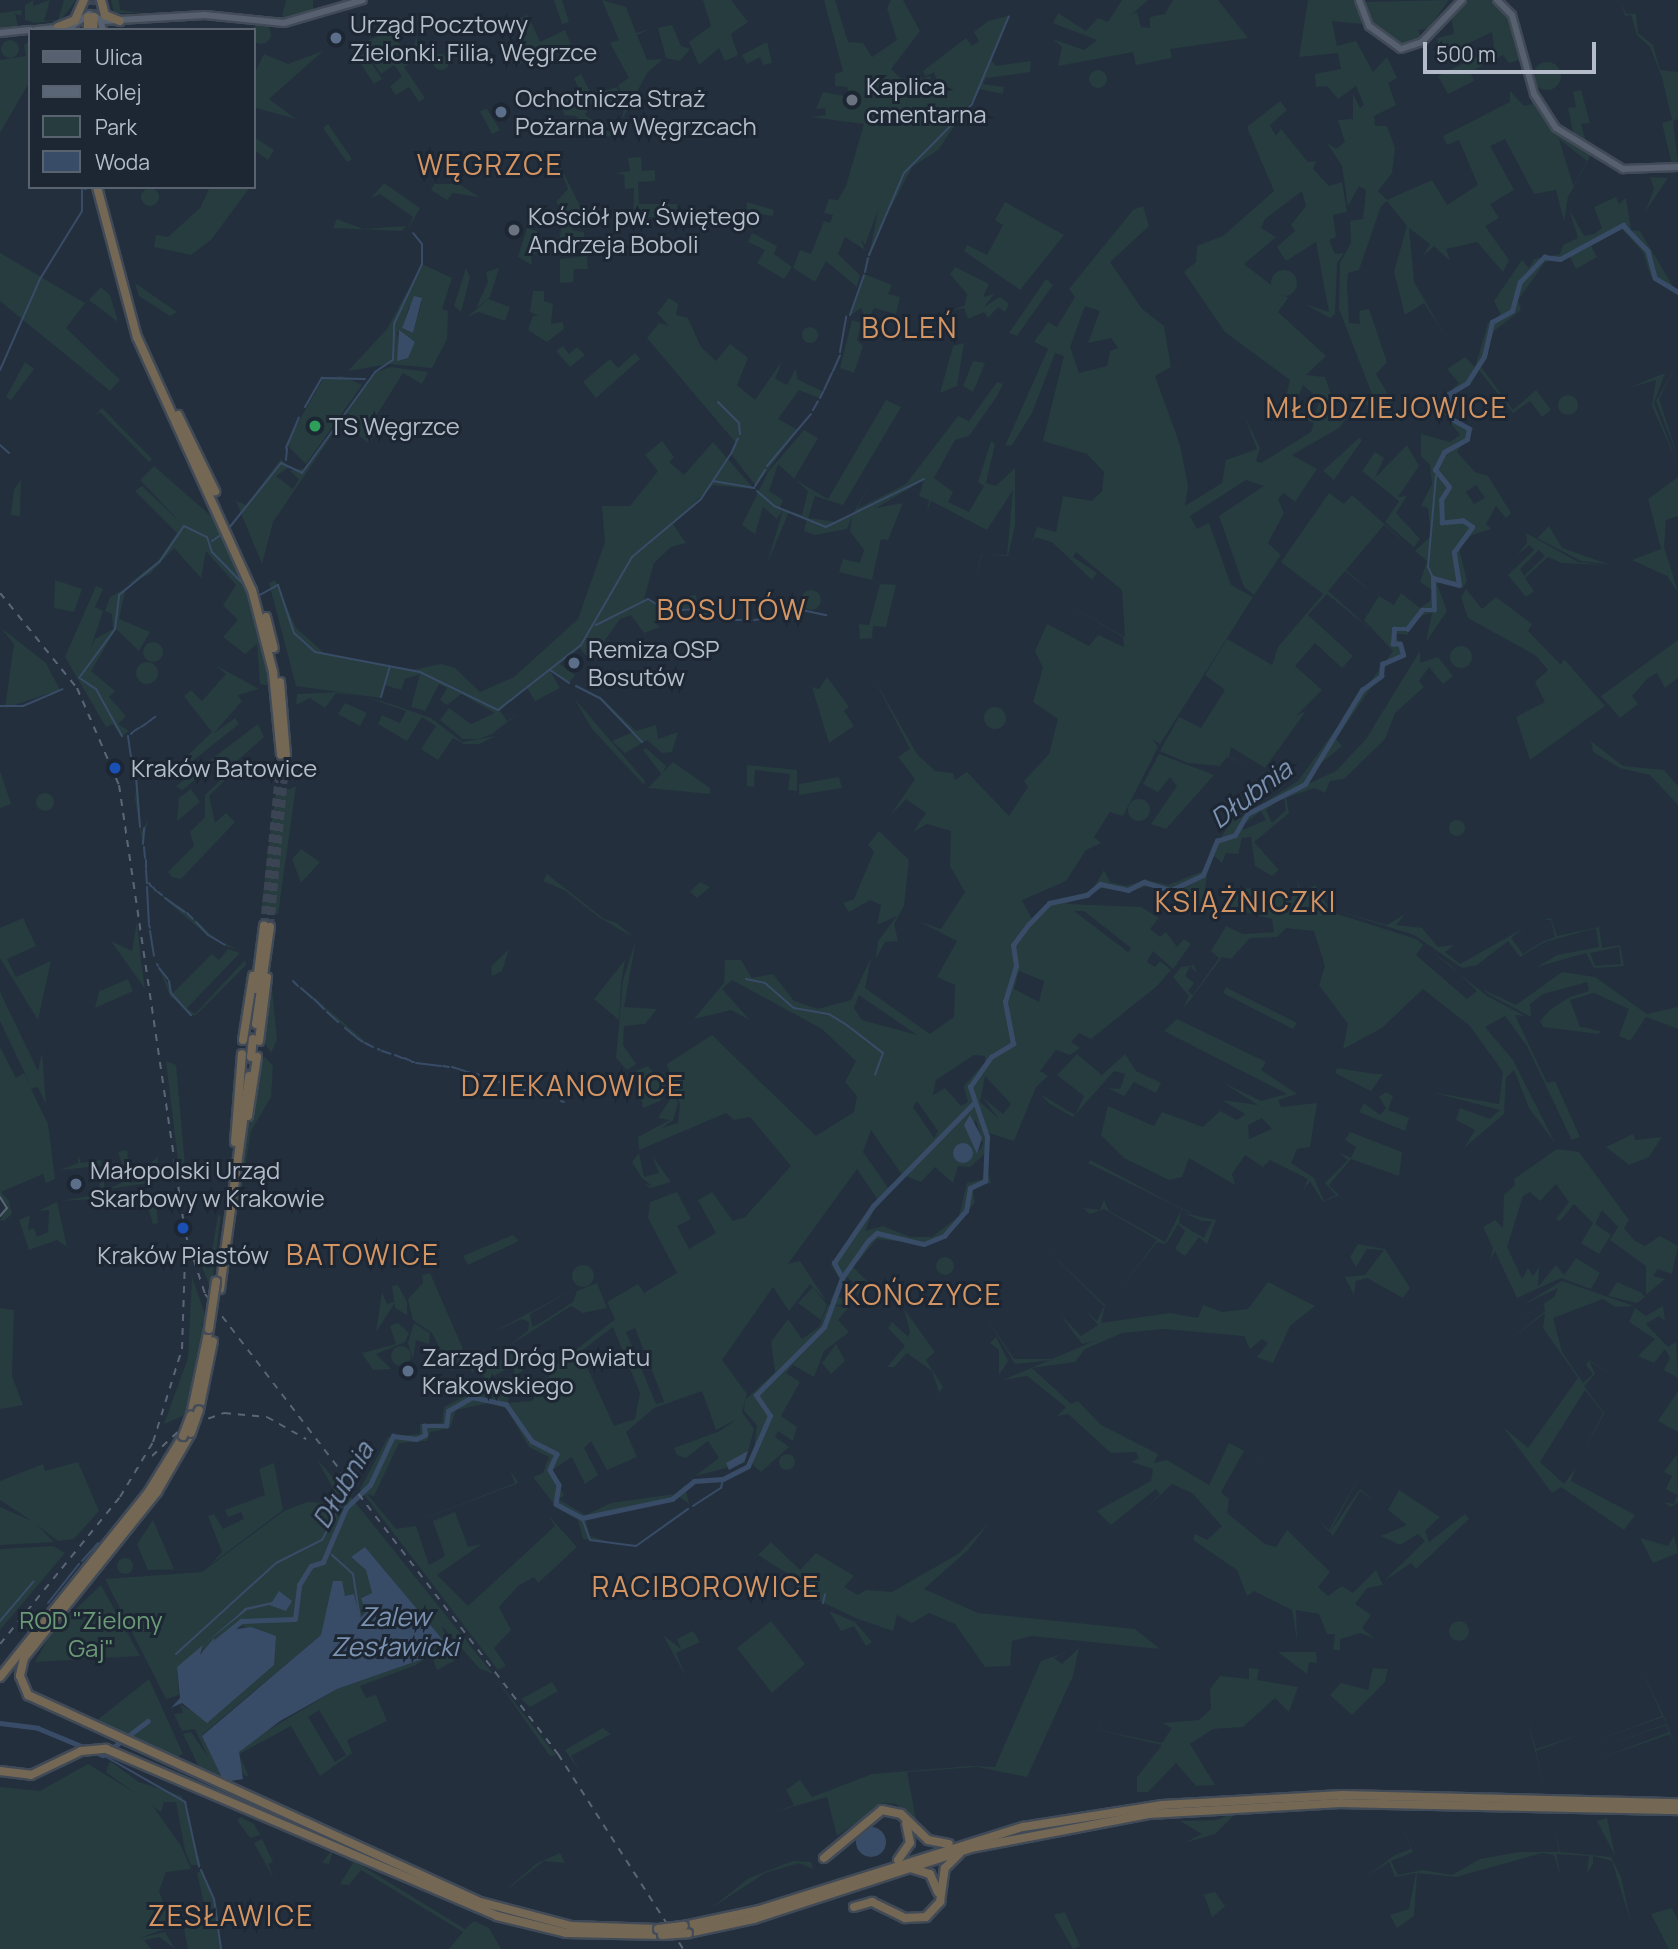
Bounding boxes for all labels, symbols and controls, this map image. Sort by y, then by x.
place label: Urząd Pocztowy Zielonki. Filia, Węgrzce [350,10,597,66]
legend [28,28,256,189]
scale bar [1426,28,1599,72]
marker: Urząd Pocztowy Zielonki. Filia, Węgrzce [328,30,344,46]
text: 500 m [1436,40,1496,68]
text: Ulica [95,43,143,71]
place label: Kaplica cmentarna [866,72,987,128]
text: Kolej [95,78,141,106]
place label: Ochotnicza Straż Pożarna w Węgrzcach [515,84,757,140]
marker: Kaplica cmentarna [844,92,860,108]
marker: Ochotnicza Straż Pożarna w Węgrzcach [493,104,509,120]
text: Park [95,113,137,141]
district label: WĘGRZCE [418,147,562,181]
text: Woda [95,148,150,176]
place label: Kościół pw. Świętego Andrzeja Boboli [528,202,760,258]
marker: Kościół pw. Świętego Andrzeja Boboli [506,222,522,238]
district label: BOLEŃ [862,310,958,344]
district label: MŁODZIEJOWICE [1267,390,1507,424]
place label: TS Węgrzce [329,412,460,440]
marker: TS Węgrzce [307,418,323,434]
district label: BOSUTÓW [658,592,806,626]
place label: Remiza OSP Bosutów [588,635,720,691]
marker: Remiza OSP Bosutów [566,655,582,671]
water label: Dłubnia [1204,753,1298,835]
place label: Kraków Batowice [131,754,317,782]
marker: Kraków Batowice [105,758,125,778]
district label: KSIĄŻNICZKI [1156,884,1336,918]
district label: DZIEKANOWICE [463,1068,683,1102]
place label: Małopolski Urząd Skarbowy w Krakowie [90,1156,325,1212]
marker: Małopolski Urząd Skarbowy w Krakowie [68,1176,84,1192]
marker: Kraków Piastów [173,1218,193,1238]
district label: BATOWICE [287,1237,439,1271]
place label: Kraków Piastów [97,1241,269,1269]
district label: KOŃCZYCE [845,1277,1001,1311]
place label: Zarząd Dróg Powiatu Krakowskiego [422,1343,650,1399]
marker: Zarząd Dróg Powiatu Krakowskiego [400,1363,416,1379]
water label: Dłubnia [306,1436,380,1534]
district label: RACIBOROWICE [593,1569,819,1603]
water label: Zalew Zesławicki [331,1601,459,1662]
park label: ROD "Zielony Gaj" [19,1606,163,1662]
district label: ZESŁAWICE [149,1898,313,1932]

